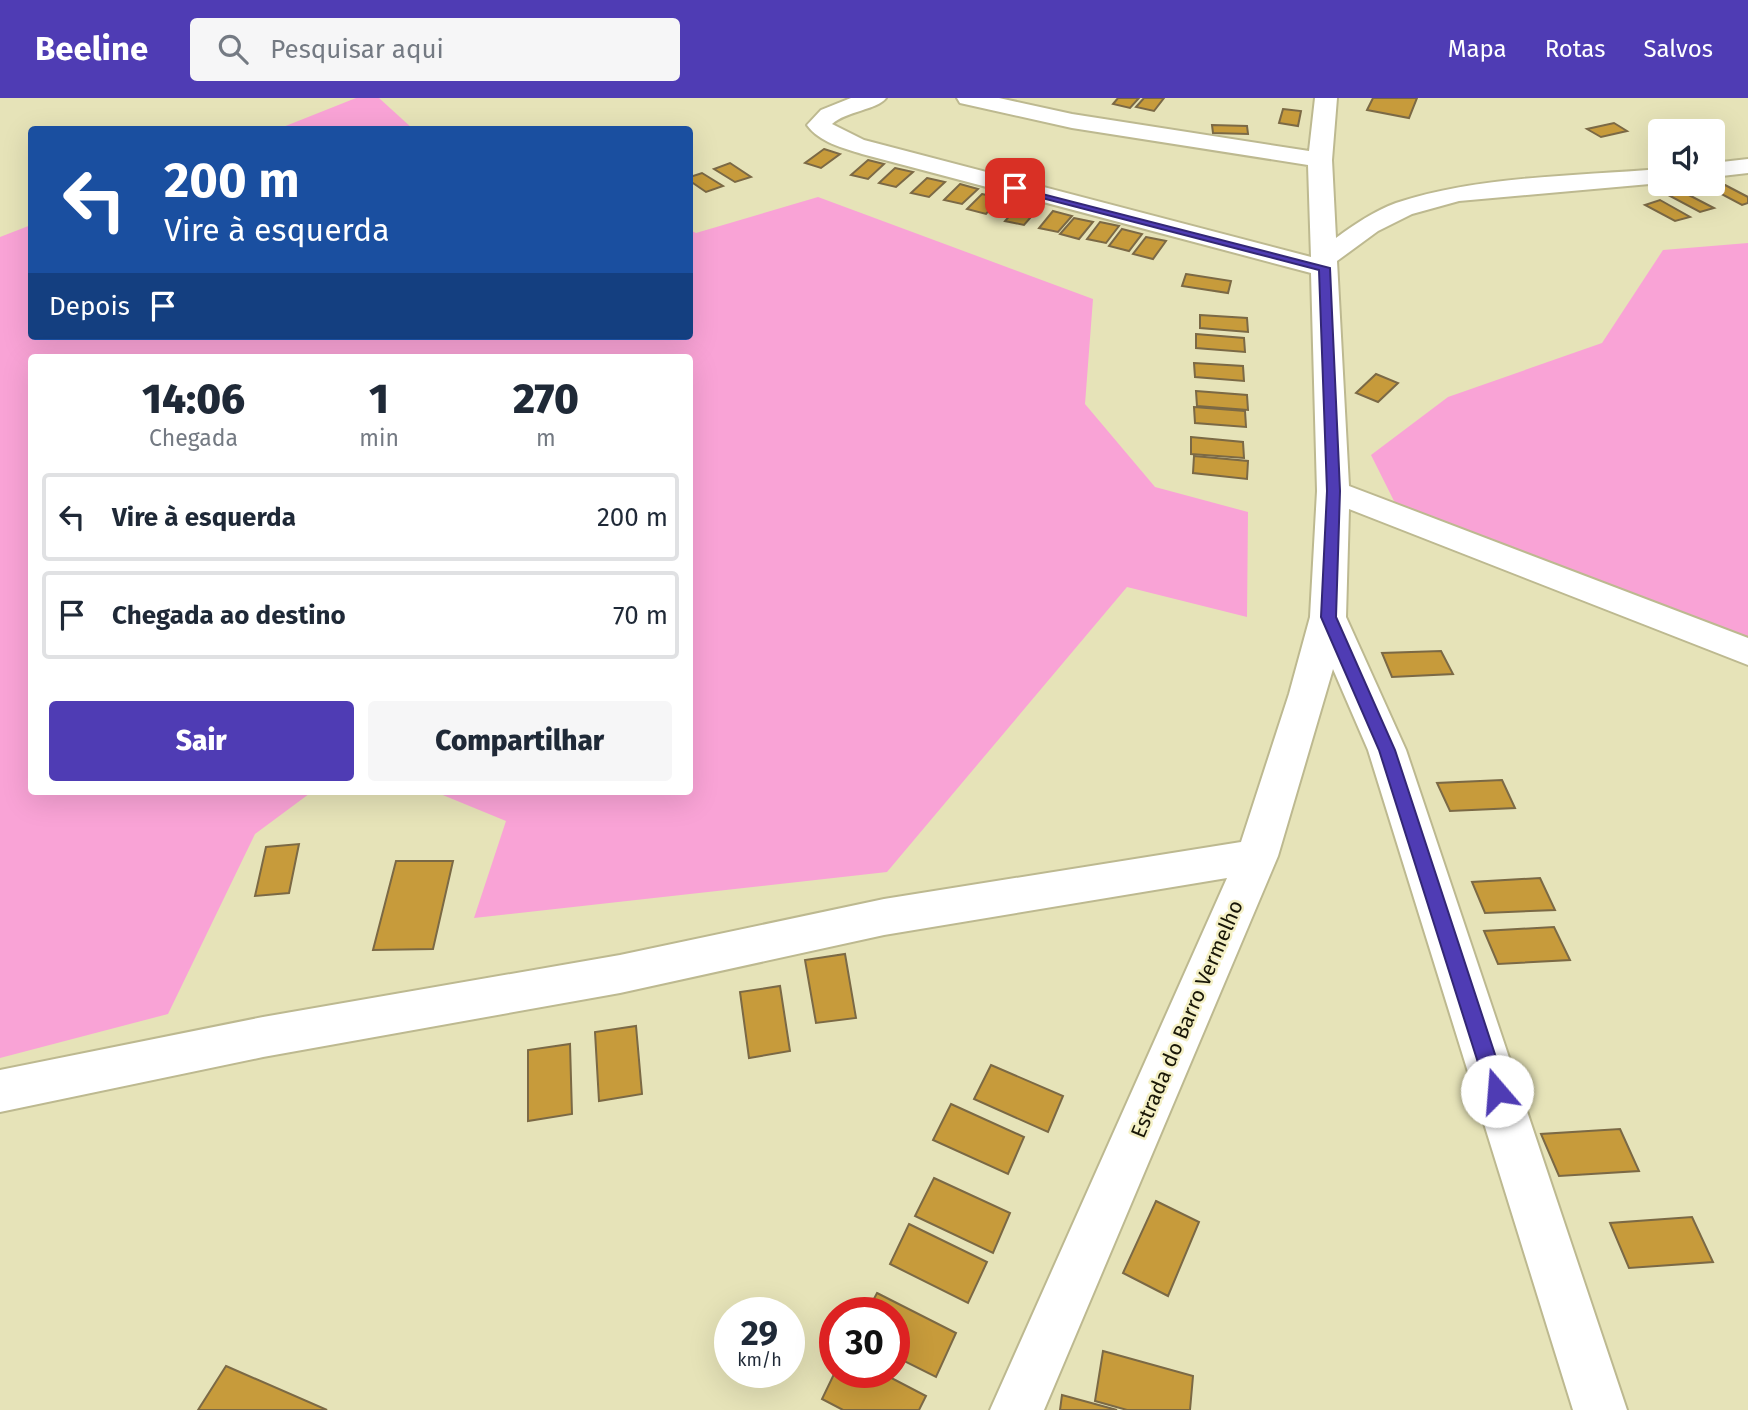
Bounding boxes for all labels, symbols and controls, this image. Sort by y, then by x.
search box [190,18,680,81]
text: Beeline [35,29,148,69]
icon: search [214,30,252,68]
text: Pesquisar aqui [270,34,444,65]
text: Mapa [1448,35,1507,63]
text: Rotas [1545,35,1605,63]
text: Salvos [1643,35,1713,63]
map controls [1648,119,1725,196]
button: sound [1648,119,1725,196]
text: 200 m [164,151,300,210]
icon: left [49,154,140,245]
pin [985,158,1045,218]
icon: arrive [996,169,1034,207]
text: Vire à esquerda [164,211,390,249]
icon: arrive [144,287,182,325]
text: Depois [49,291,130,322]
text: 14:06 [142,374,245,424]
text: 1 [369,374,389,424]
text: 270 [513,374,579,424]
text: Chegada [149,424,238,452]
text: min [359,424,399,452]
text: m [536,424,556,452]
icon: left [53,498,91,536]
text: Vire à esquerda [112,502,296,533]
text: 200 m [597,502,668,533]
icon: arrive [53,596,91,634]
text: Chegada ao destino [112,600,346,631]
text: 70 m [613,600,668,631]
button: Sair [49,701,354,781]
button: Compartilhar [368,701,672,781]
street label: Estrada do Barro Vermelho [1125,896,1249,1142]
position arrow [1460,1054,1534,1128]
speed limit sign: 30 [819,1297,910,1388]
text: 29 [741,1312,778,1354]
text: km/h [737,1349,782,1371]

